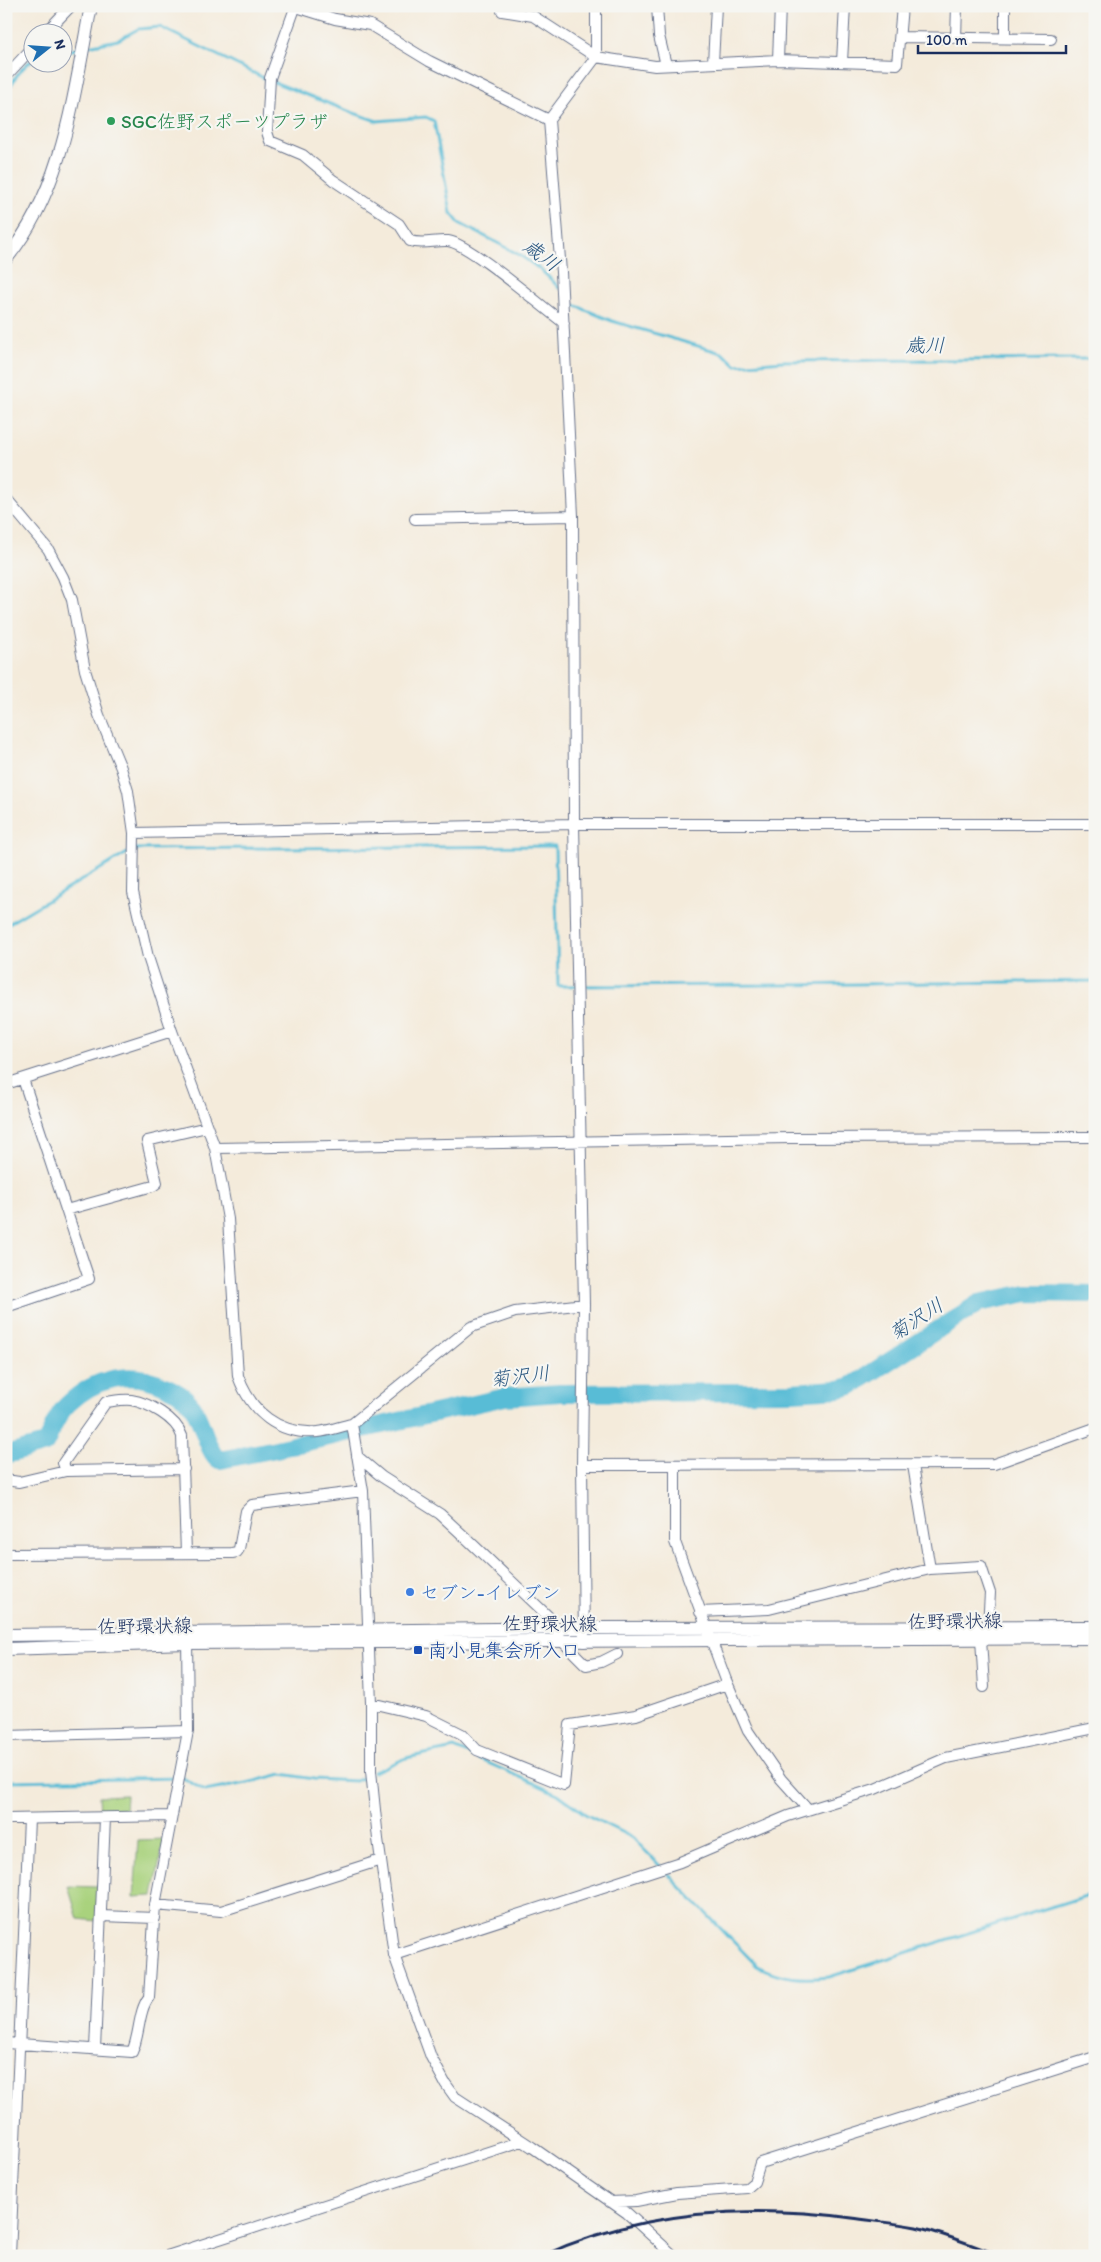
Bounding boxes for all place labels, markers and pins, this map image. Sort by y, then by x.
place label: SGC佐野スポーツプラザ [121,110,328,133]
marker: SGC佐野スポーツプラザ [105,115,117,127]
place label: セブン-イレブン [420,1581,561,1604]
marker: セブン-イレブン [404,1586,416,1598]
place label: 南小見集会所入口 [428,1639,580,1662]
marker: 南小見集会所入口 [412,1644,424,1656]

